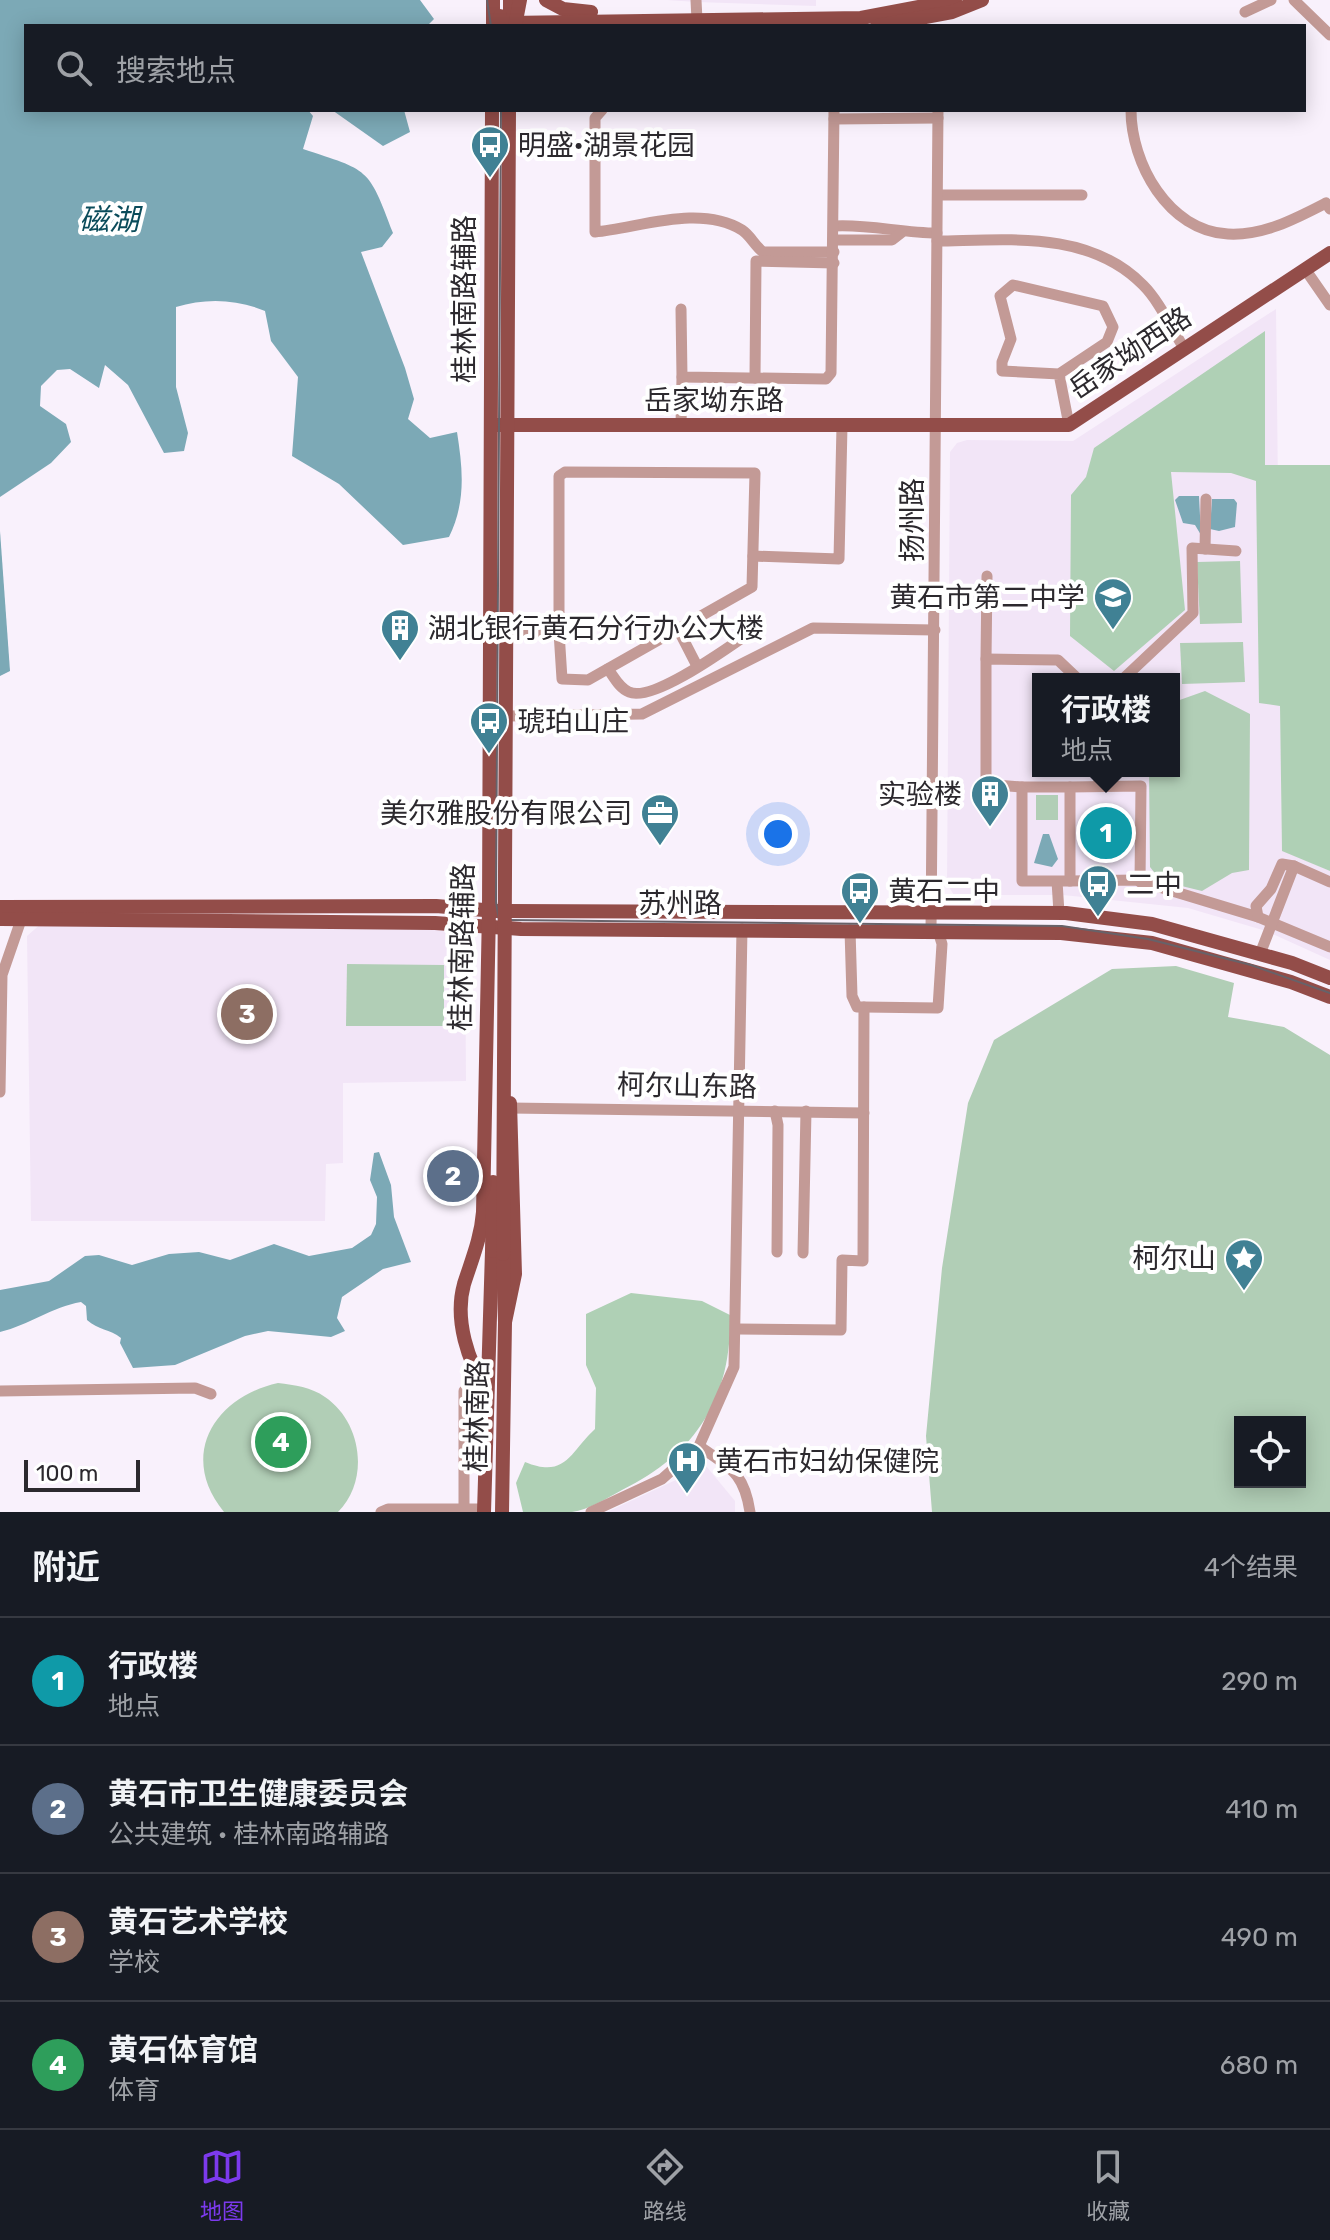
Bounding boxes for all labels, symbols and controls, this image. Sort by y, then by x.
search box [24,24,1306,112]
icon: search [52,46,96,90]
text: 搜索地点 [116,53,236,89]
bus stop icon: 明盛·湖景花园 [469,124,511,179]
place label: 明盛·湖景花园 [518,129,695,162]
water label: 磁湖 [79,202,143,238]
street label: 桂林南路辅路 [448,215,481,383]
street label: 岳家坳西路 [1063,300,1197,406]
street label: 岳家坳东路 [644,384,784,417]
street label: 扬州路 [896,478,929,562]
school or university icon: 黄石市第二中学 [1092,576,1134,631]
place label: 黄石市第二中学 [889,581,1085,614]
building icon: 湖北银行黄石分行办公大楼 [379,607,421,662]
place label: 湖北银行黄石分行办公大楼 [428,612,764,645]
popup [1032,673,1180,777]
text: 行政楼 [1061,692,1151,728]
bus stop icon: 琥珀山庄 [468,700,510,755]
place label: 琥珀山庄 [517,705,629,738]
text: 地点 [1061,735,1113,766]
building icon: 实验楼 [969,773,1011,828]
place label: 实验楼 [878,778,962,811]
office icon: 美尔雅股份有限公司 [639,792,681,847]
place label: 美尔雅股份有限公司 [380,797,632,830]
pin: 1 [1080,803,1132,863]
your location [758,814,798,854]
street label: 桂林南路辅路 [444,863,480,1031]
bus stop icon: 二中 [1077,863,1119,918]
place label: 二中 [1126,868,1182,901]
bus stop icon: 黄石二中 [839,870,881,925]
place label: 黄石二中 [888,875,1000,908]
street label: 苏州路 [638,887,722,920]
pin: 3 [221,984,273,1044]
street label: 柯尔山东路 [617,1068,757,1104]
pin: 2 [427,1146,479,1206]
place icon: 柯尔山 [1223,1237,1265,1292]
place label: 柯尔山 [1132,1242,1216,1275]
street label: 桂林南路 [460,1360,494,1472]
pin: 4 [255,1412,307,1472]
map controls [1234,1416,1306,1488]
button: locate [1234,1416,1306,1488]
hospital icon: 黄石市妇幼保健院 [666,1440,708,1495]
place label: 黄石市妇幼保健院 [715,1445,939,1478]
scale bar [24,1456,140,1492]
text: 100 m [36,1460,98,1487]
text: 附近 [32,1547,100,1588]
text: 4个结果 [1204,1552,1298,1583]
text: 行政楼 [108,1648,198,1684]
text: 1 [52,1666,64,1697]
text: 290 m [1221,1666,1298,1697]
text: 地点 [108,1691,160,1722]
text: 黄石市卫生健康委员会 [108,1776,408,1812]
text: 2 [50,1794,66,1825]
text: 410 m [1225,1794,1298,1825]
text: 公共建筑 · 桂林南路辅路 [108,1819,389,1850]
text: 黄石艺术学校 [108,1904,288,1940]
text: 3 [49,1922,67,1953]
text: 490 m [1221,1922,1298,1953]
text: 学校 [108,1947,160,1978]
text: 黄石体育馆 [108,2032,258,2068]
text: 4 [49,2050,67,2081]
text: 680 m [1220,2050,1298,2081]
text: 体育 [108,2075,160,2106]
tab: 地图 [200,2145,244,2225]
tab: 路线 [643,2145,687,2225]
tab: 收藏 [1086,2145,1130,2225]

